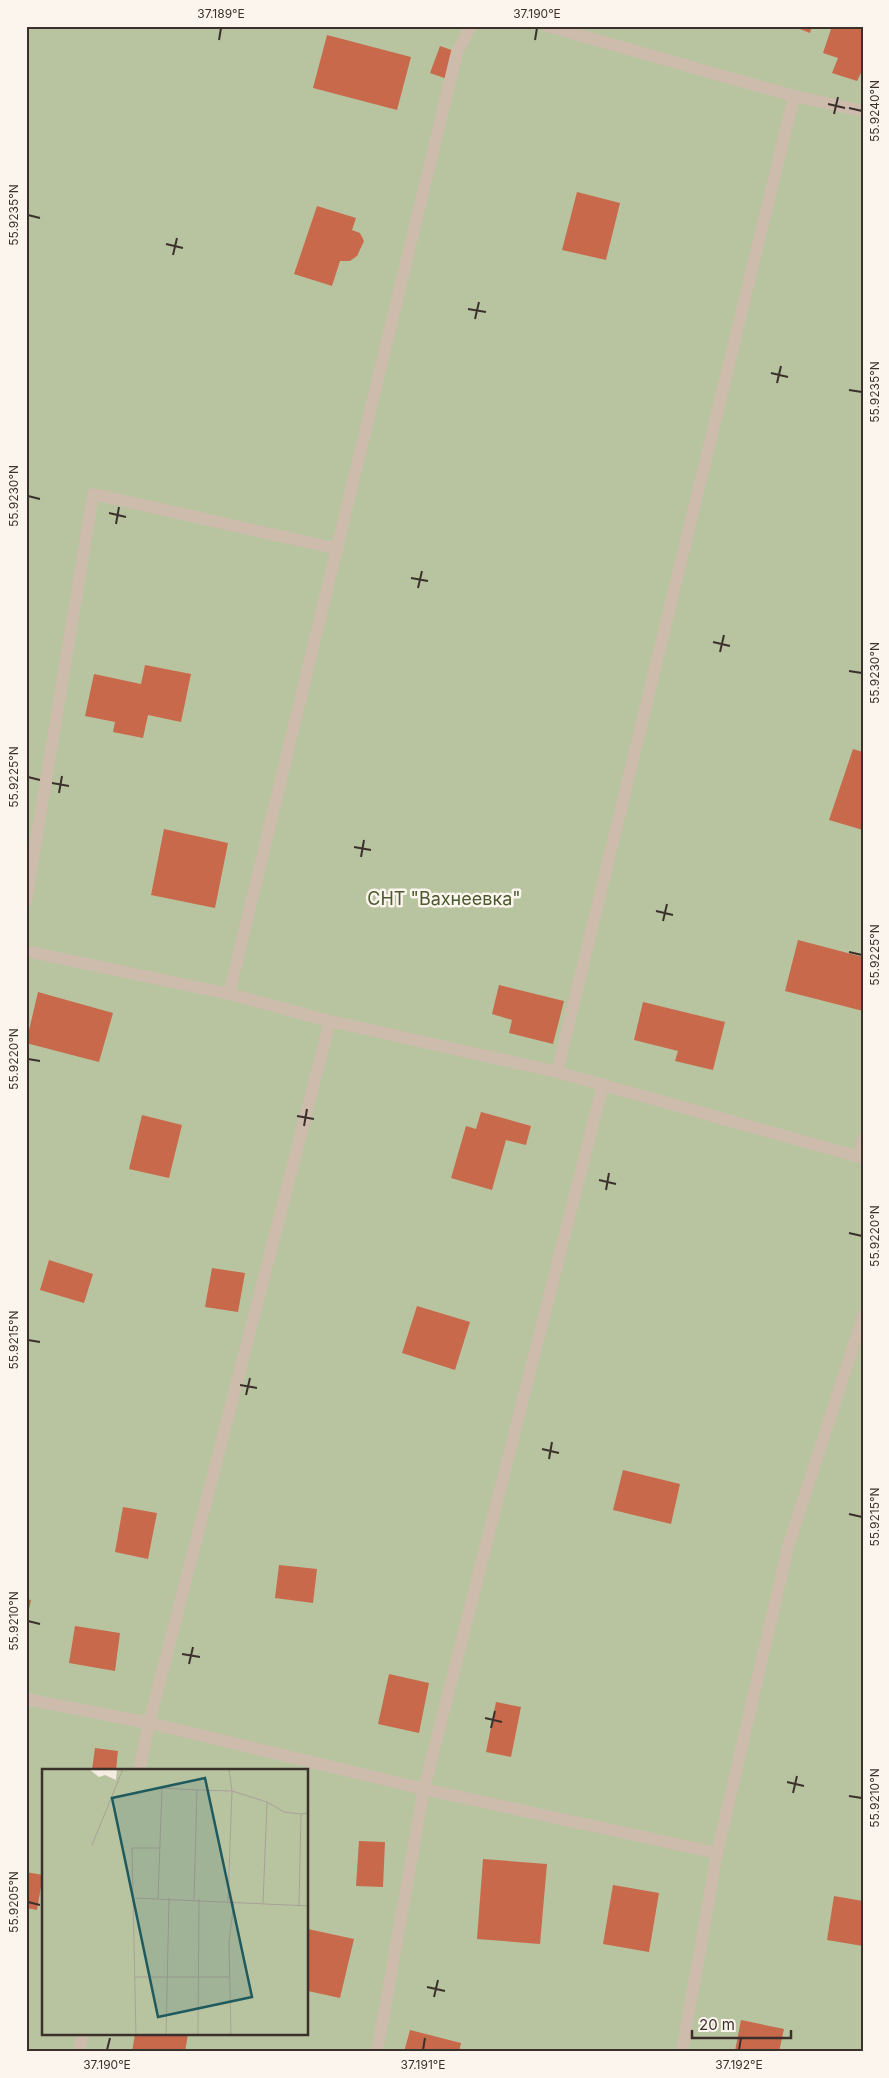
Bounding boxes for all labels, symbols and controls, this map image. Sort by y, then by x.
text: 37.189°E [197,6,245,21]
text: 37.190°E [513,6,561,21]
text: 55.9240°N [867,80,882,142]
text: 55.9235°N [6,184,21,246]
text: 55.9235°N [867,361,882,423]
text: 55.9230°N [6,465,21,527]
text: 55.9230°N [867,642,882,704]
text: 55.9225°N [6,746,21,808]
park label: СНТ "Вахнеевка" [367,888,521,909]
text: 55.9225°N [867,924,882,986]
text: 55.9220°N [6,1028,21,1090]
text: 55.9220°N [867,1205,882,1267]
text: 55.9215°N [6,1310,21,1370]
text: 55.9215°N [867,1487,882,1547]
text: 55.9210°N [6,1591,21,1651]
text: 55.9210°N [867,1768,882,1828]
inset map [42,1769,309,2036]
text: 55.9205°N [6,1871,21,1933]
scale bar [692,2008,790,2040]
text: 20 m [699,2015,735,2034]
text: 37.190°E [83,2057,131,2072]
text: 37.191°E [400,2057,446,2072]
text: 37.192°E [715,2057,763,2072]

